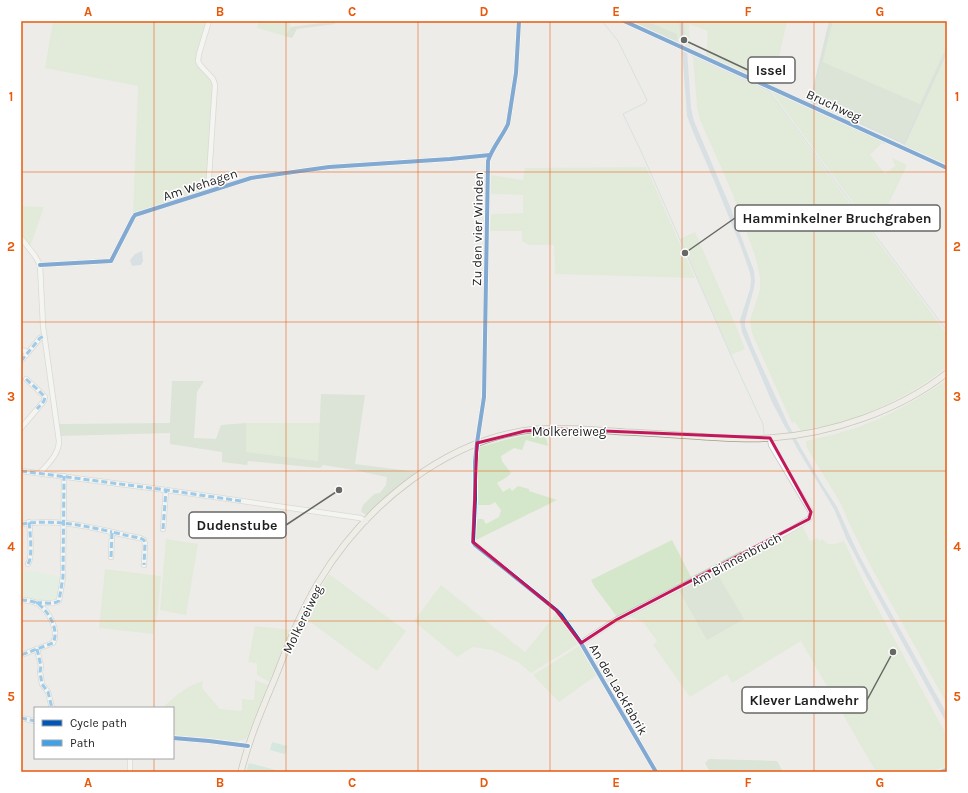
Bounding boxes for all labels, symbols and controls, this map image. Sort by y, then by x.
text: A [84,4,92,19]
text: B [216,4,224,19]
text: C [348,4,356,19]
text: D [480,4,489,19]
text: E [612,4,620,19]
text: F [744,4,752,19]
text: G [876,4,884,19]
callout: Issel [748,57,795,83]
text: Issel [756,62,786,79]
street label: Bruchweg [804,86,864,125]
text: 1 [9,89,13,104]
text: 1 [955,89,959,104]
street label: Am Wehagen [161,165,239,204]
street label: Zu den vier Winden [469,172,486,286]
callout: Hamminkelner Bruchgraben [735,205,940,231]
text: Hamminkelner Bruchgraben [742,210,932,227]
text: 2 [7,239,15,254]
text: 2 [953,239,961,254]
text: 3 [7,389,15,404]
text: 3 [953,389,961,404]
street label: Molkereiweg [532,424,607,439]
callout: Dudenstube [189,512,286,538]
text: Dudenstube [197,517,277,534]
street label: Am Binnenbruch [689,529,784,589]
text: 4 [7,539,15,554]
text: 4 [953,539,961,554]
street label: Molkereiweg [279,582,326,656]
street label: An der Lackfabrik [586,641,651,738]
callout: Klever Landwehr [742,687,867,713]
text: 5 [7,689,15,704]
text: 5 [953,689,961,704]
text: Klever Landwehr [749,692,859,709]
legend [34,707,174,759]
text: Cycle path [70,716,127,730]
text: Path [70,736,95,750]
text: A [84,775,92,790]
text: B [216,775,224,790]
text: C [348,775,356,790]
text: D [480,775,489,790]
text: E [612,775,620,790]
text: F [744,775,752,790]
text: G [876,775,884,790]

